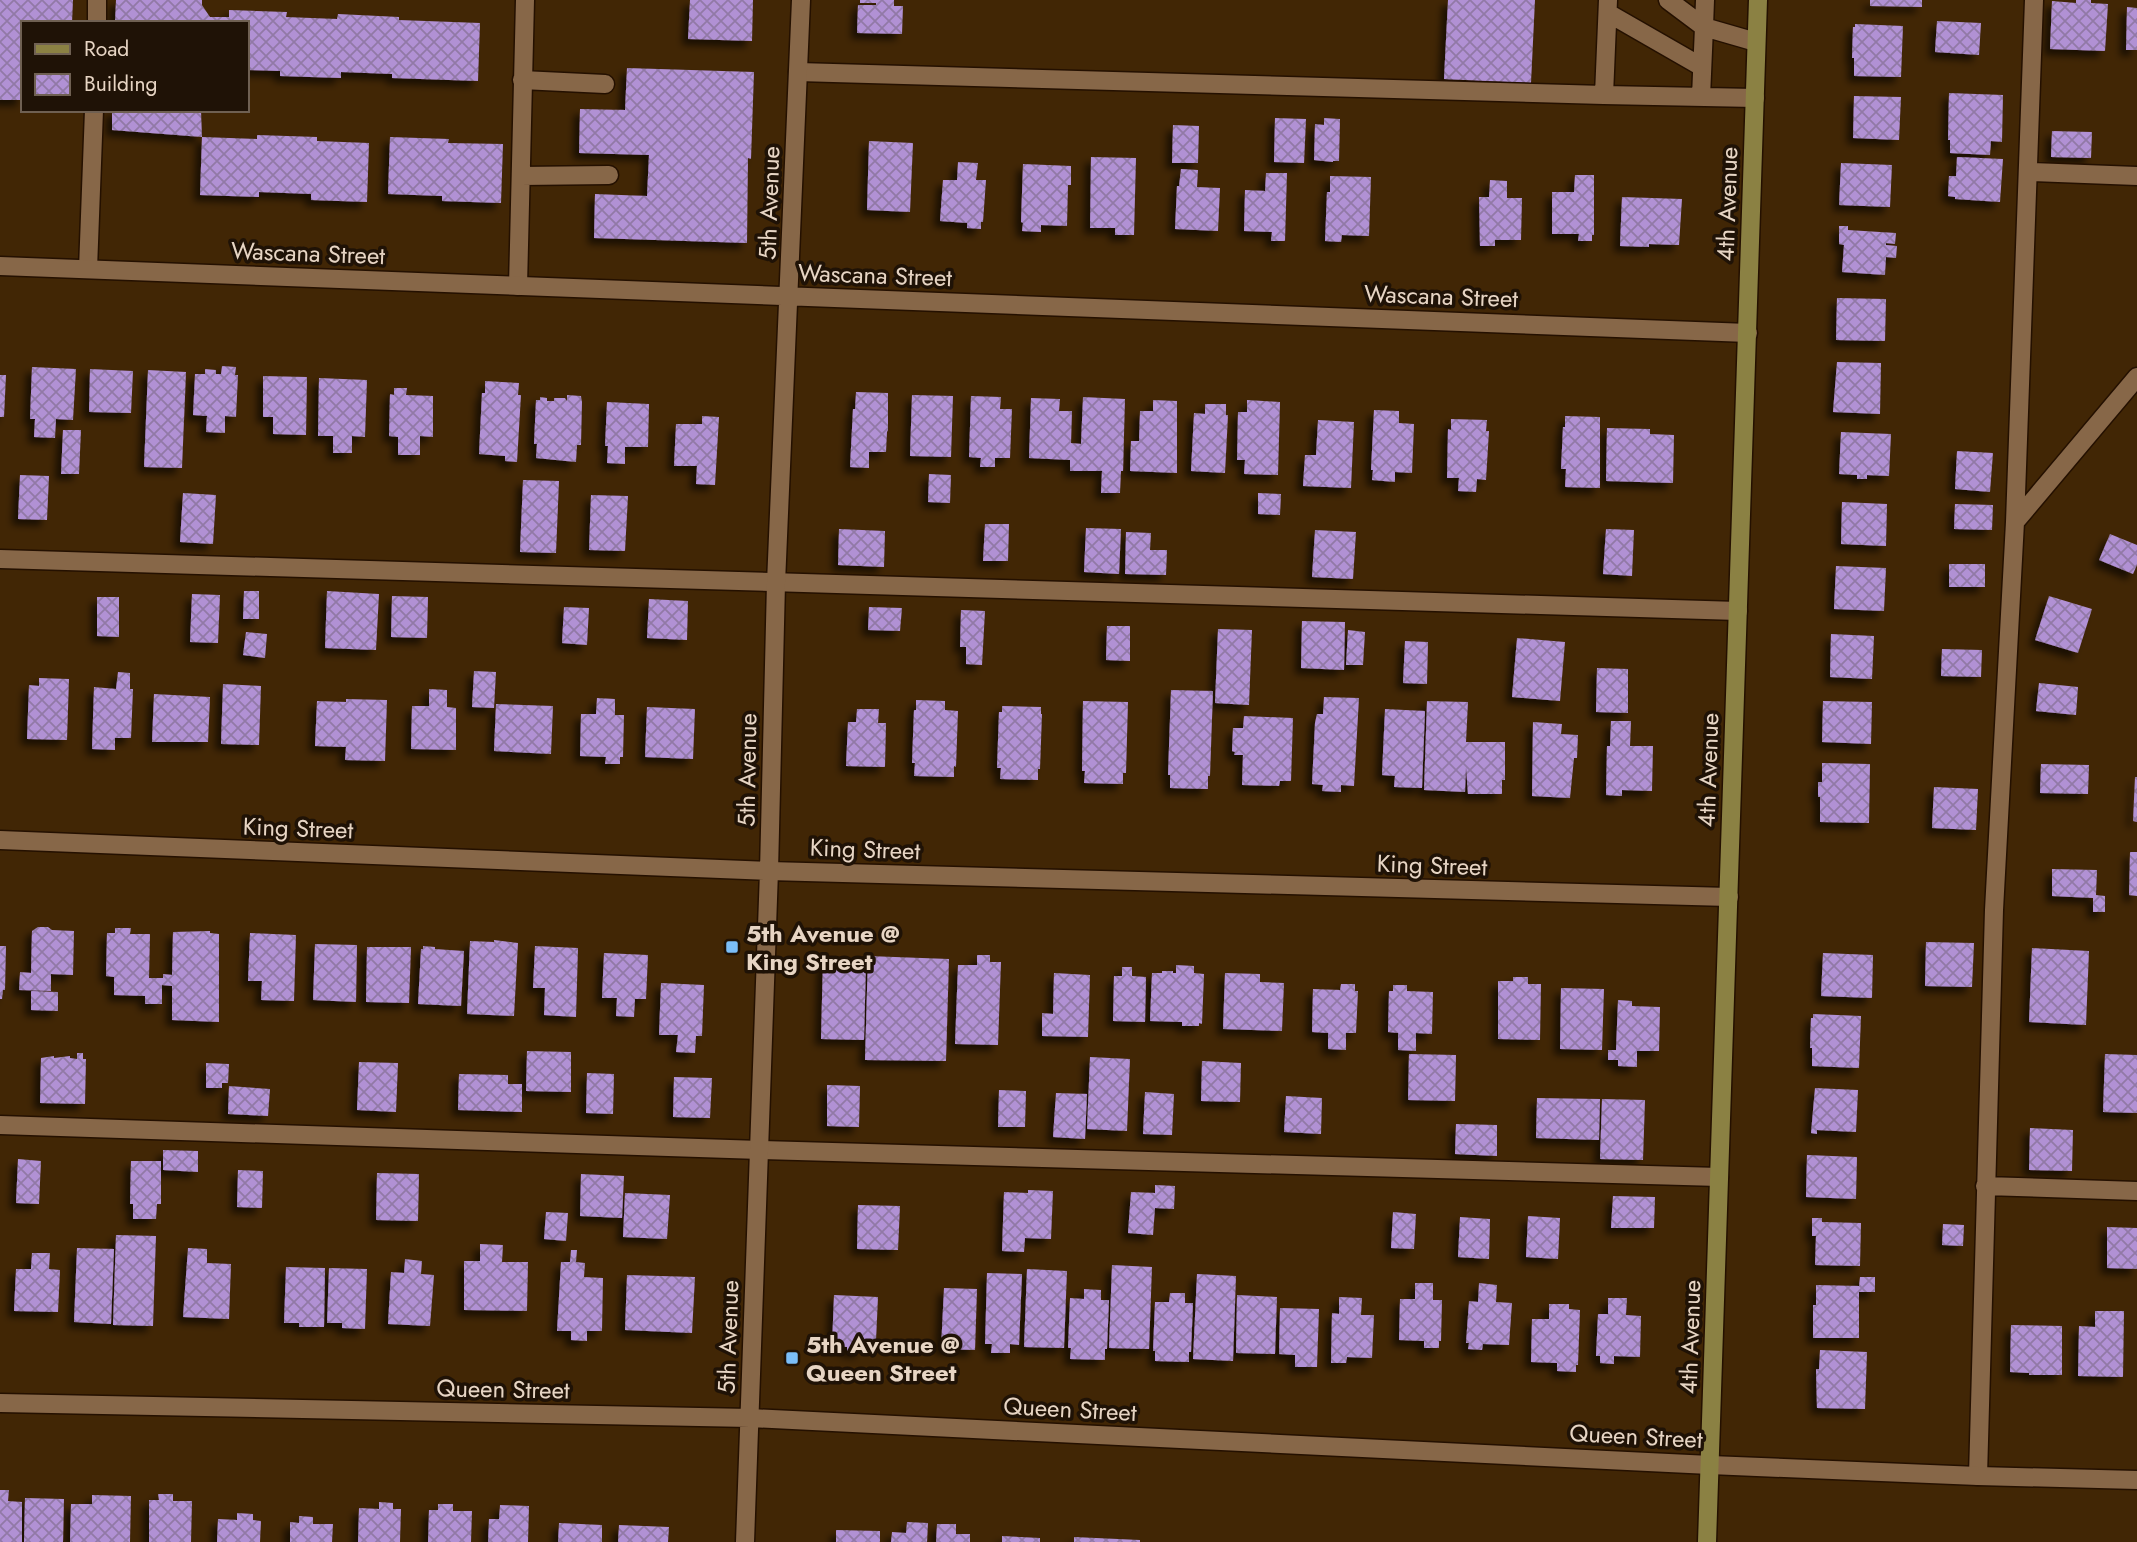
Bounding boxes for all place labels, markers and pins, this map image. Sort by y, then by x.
place label: 5th Avenue @ King Street [746,916,900,979]
marker: 5th Avenue @ King Street [724,939,740,955]
place label: 5th Avenue @ Queen Street [806,1327,960,1390]
marker: 5th Avenue @ Queen Street [784,1350,800,1366]

